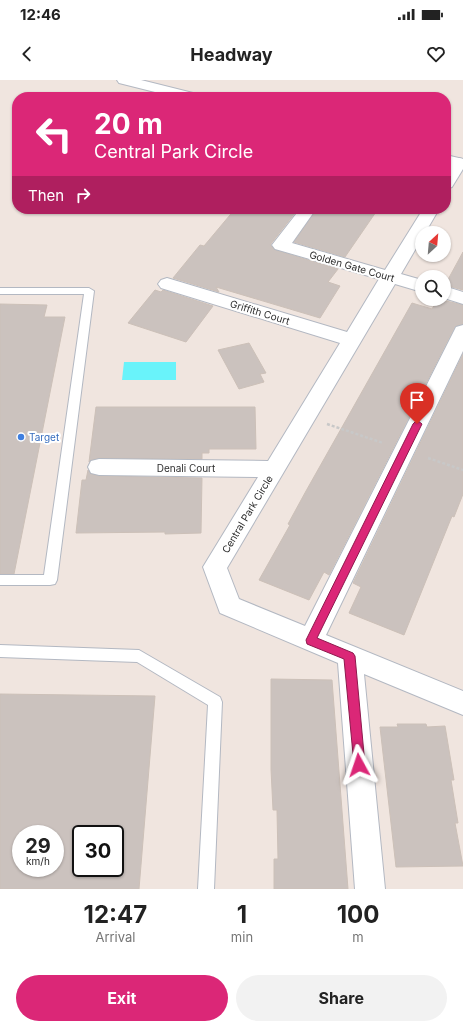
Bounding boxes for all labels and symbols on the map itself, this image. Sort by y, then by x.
north arrow [415,226,451,262]
street label: Golden Gate Court [308,248,397,284]
street label: Griffith Court [229,297,292,327]
pin [400,383,434,424]
place label: Target [29,431,60,443]
marker: Target [16,432,26,442]
street label: Denali Court [157,462,216,474]
street label: Central Park Circle [219,473,275,555]
position arrow [338,744,380,786]
speed limit sign: 30 [72,825,124,877]

